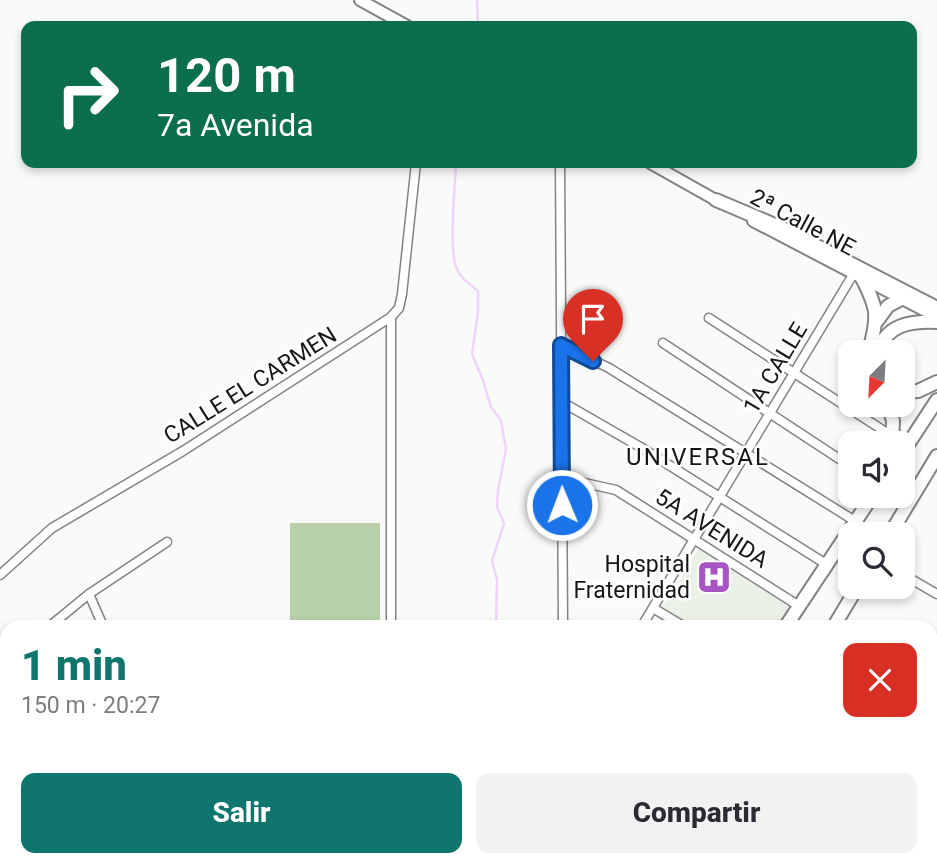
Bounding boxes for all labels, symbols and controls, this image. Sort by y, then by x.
text: 120 m [157,47,296,104]
icon: right [42,49,133,140]
text: 7a Avenida [157,106,314,144]
street label: 2ª Calle NE [746,184,860,261]
pin [563,289,623,361]
icon: arrive [574,300,612,338]
street label: 1A CALLE [738,318,813,419]
street label: CALLE EL CARMEN [159,321,342,449]
north arrow [838,340,915,416]
map controls [838,340,915,599]
button: sound [838,431,915,508]
district label: UNIVERSAL [626,443,770,471]
position arrow [525,468,599,542]
street label: 5A AVENIDA [650,483,773,574]
button: search [838,522,915,599]
place label: Hospital Fraternidad [573,551,690,604]
hospital icon: Hospital Fraternidad [695,558,733,596]
text: 1 min [21,641,127,690]
button: close [843,643,917,717]
text: 150 m · 20:27 [21,692,160,719]
button: Salir [21,773,462,853]
button: Compartir [476,773,917,853]

